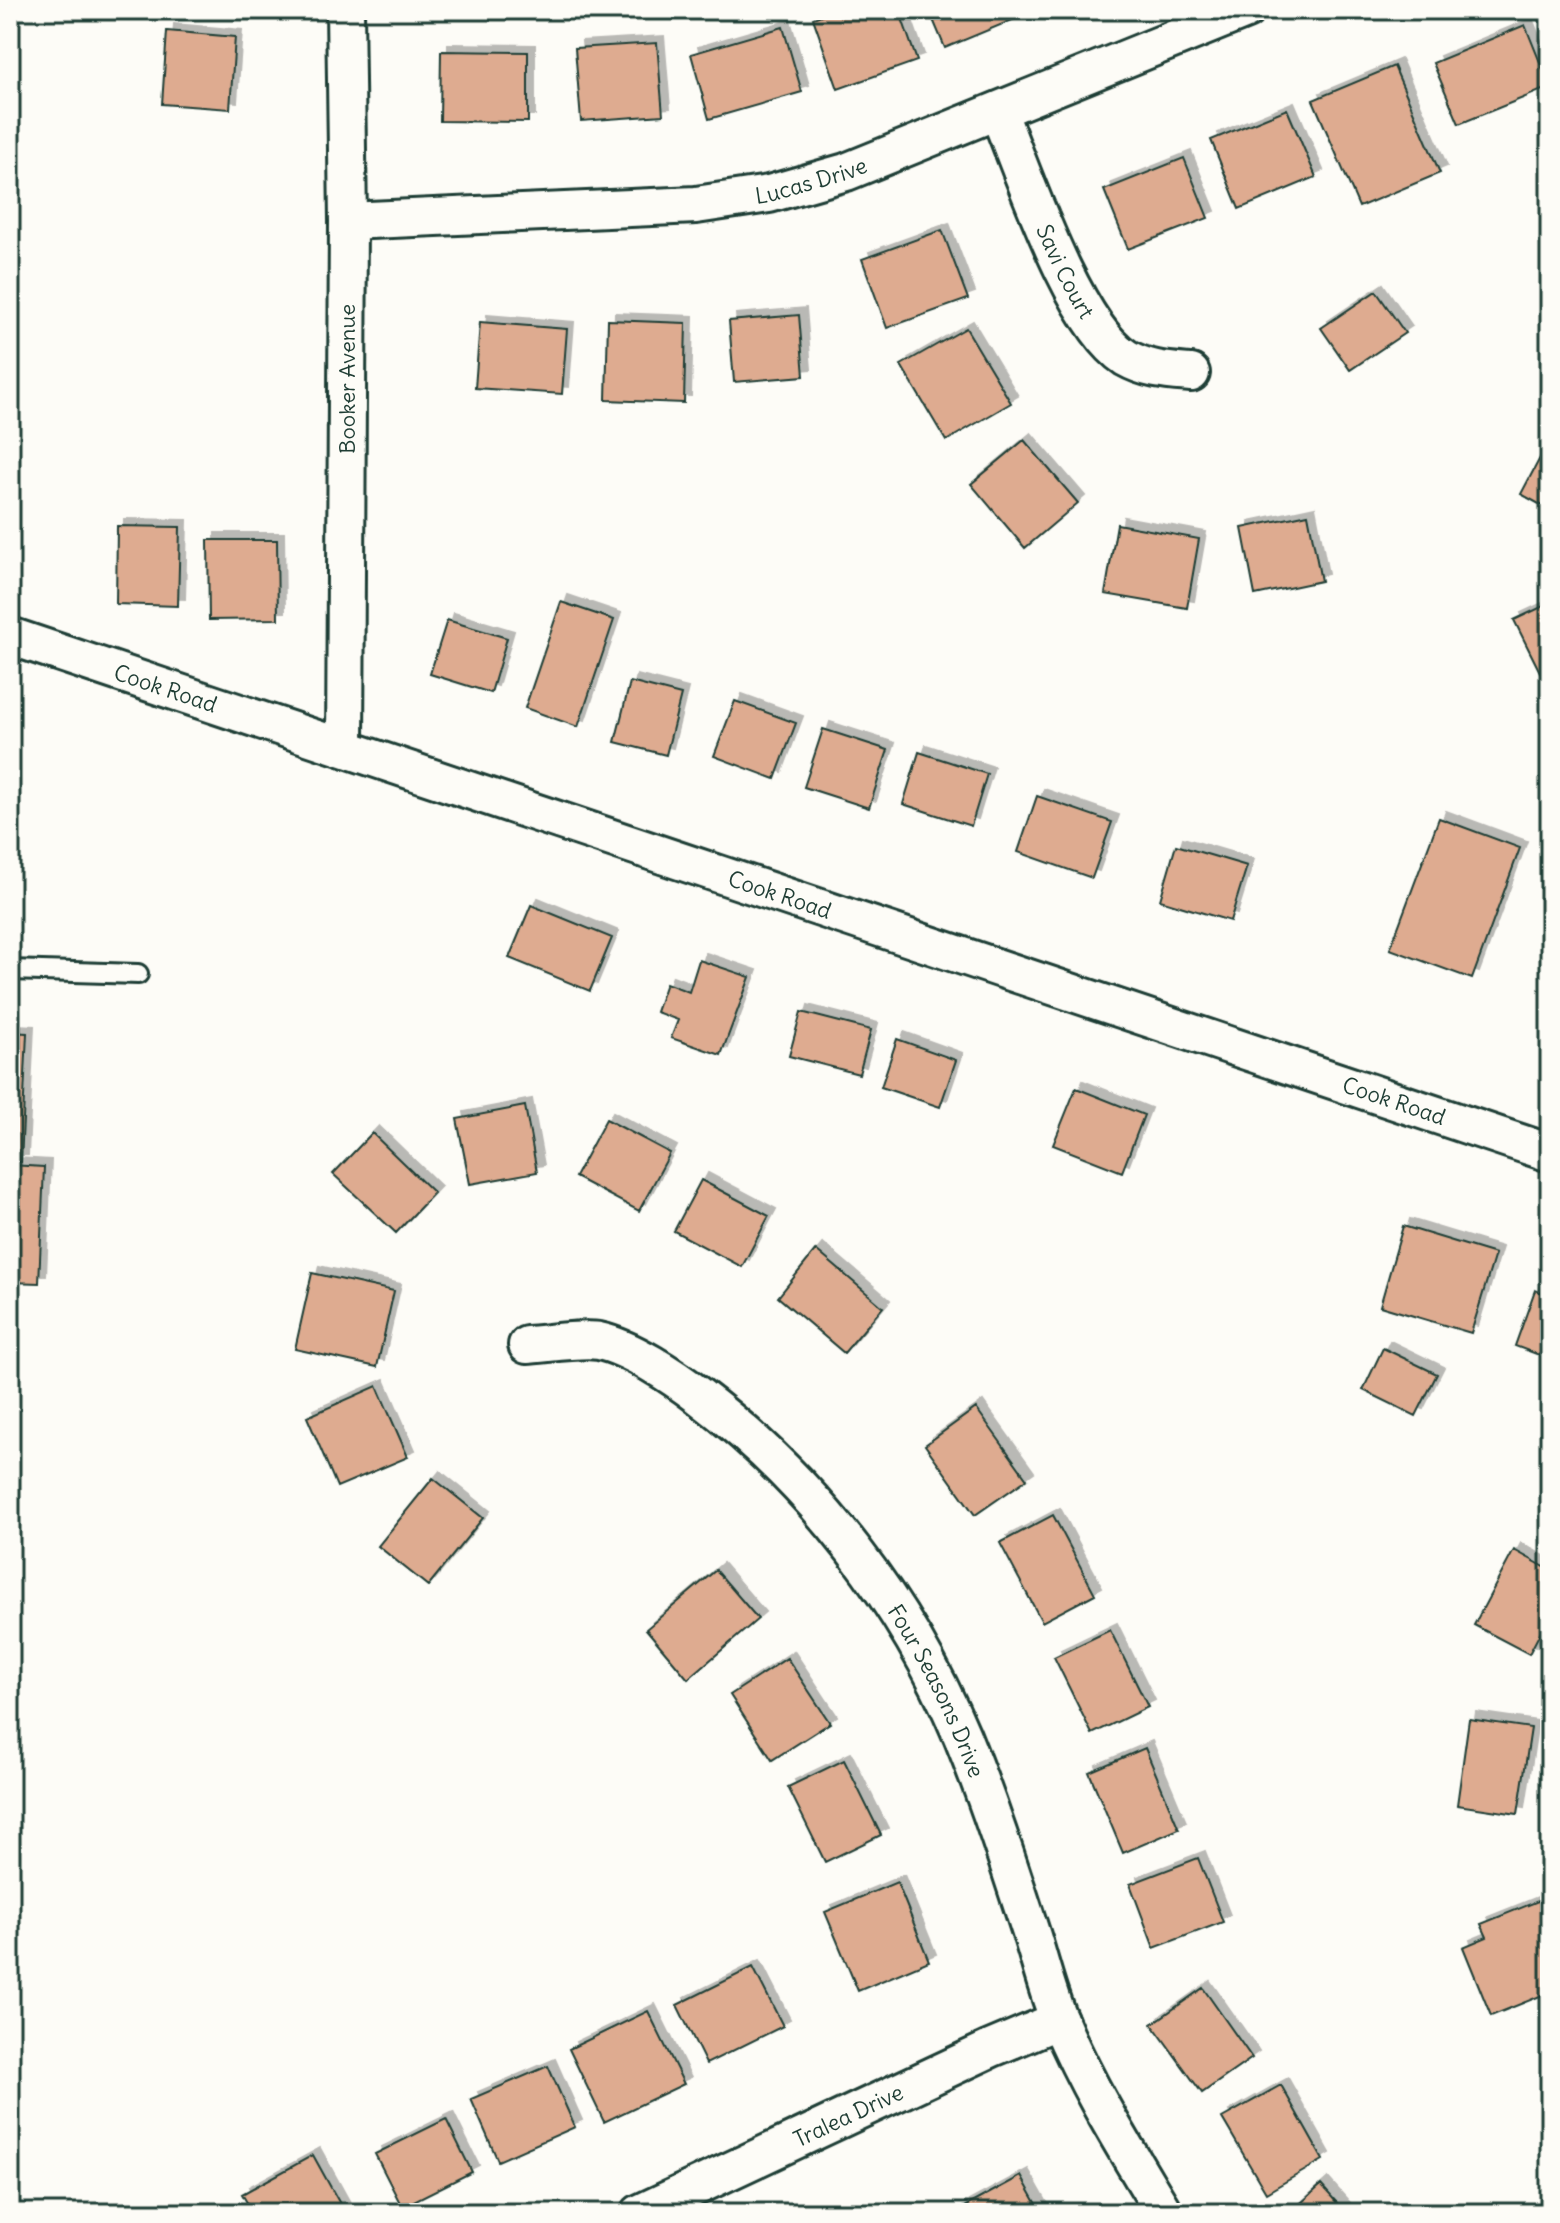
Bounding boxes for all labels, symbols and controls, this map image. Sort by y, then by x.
street label: Lucas Drive [753,151,871,210]
street label: Savi Court [1030,220,1101,324]
street label: Booker Avenue [333,304,361,454]
street label: Cook Road [110,658,221,719]
street label: Cook Road [725,864,835,925]
street label: Cook Road [1339,1070,1449,1131]
street label: Four Seasons Drive [882,1599,991,1781]
street label: Tralea Drive [789,2078,908,2153]

